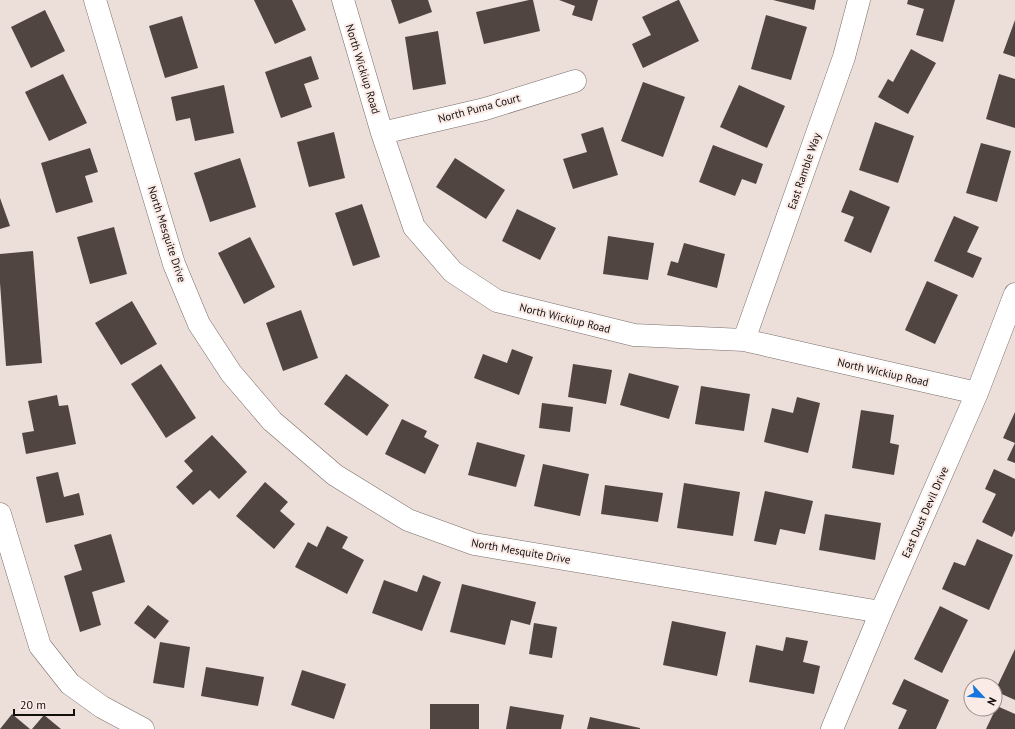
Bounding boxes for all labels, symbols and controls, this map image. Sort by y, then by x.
street label: North Wickiup Road [343,22,383,116]
street label: North Puma Court [436,90,522,126]
street label: East Ramble Way [784,130,824,211]
street label: North Mesquite Drive [145,184,189,284]
street label: North Wickiup Road [518,300,612,336]
street label: North Wickiup Road [836,355,930,389]
street label: East Dust Devil Drive [899,464,952,560]
street label: North Mesquite Drive [470,535,572,567]
north arrow [963,677,1003,717]
scale bar [14,691,74,717]
text: N [984,695,1000,708]
text: 20 m [20,697,46,712]

